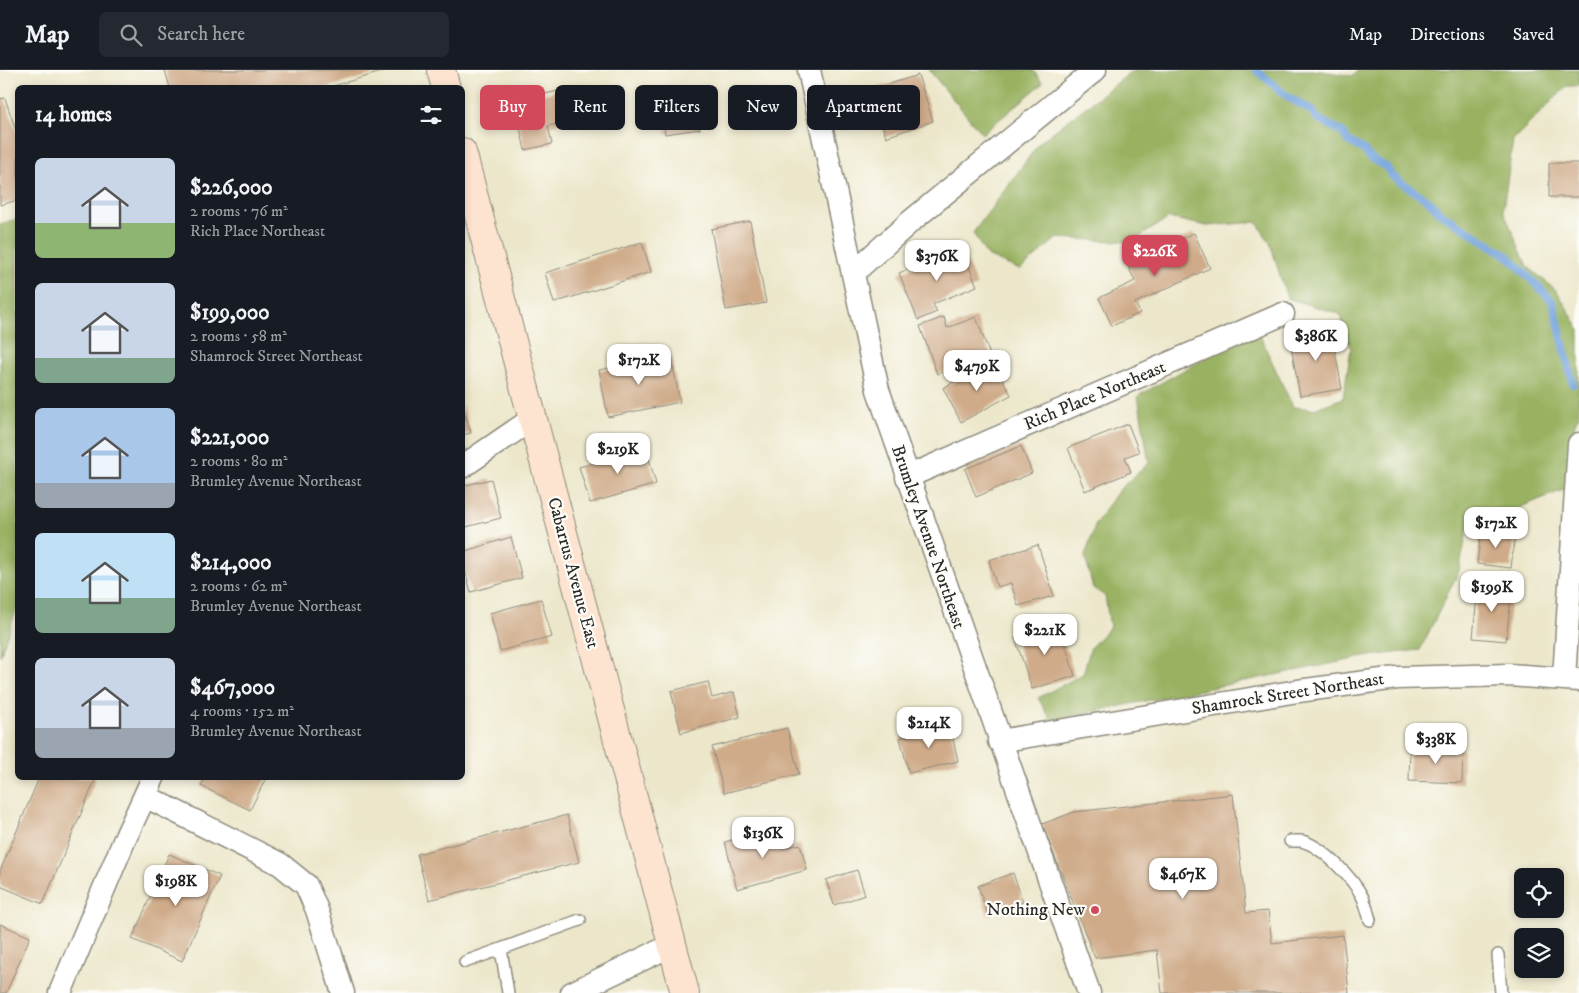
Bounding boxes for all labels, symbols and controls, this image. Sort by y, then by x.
search box [99,12,449,57]
text: Map [25,20,69,50]
icon: search [117,21,145,49]
text: Search here [157,23,245,46]
text: Map [1349,24,1382,46]
text: Directions [1410,24,1485,46]
text: Saved [1513,24,1554,46]
chip: Buy [480,85,545,130]
chip: Rent [555,85,625,130]
chip: Filters [635,85,718,130]
chip: New [728,85,797,130]
chip: Apartment [807,85,920,130]
icon: filters [417,101,445,129]
text: 14 homes [35,102,112,128]
text: $226,000 [190,175,273,201]
icon: home [75,178,135,238]
text: 2 rooms · 76 m² [190,201,288,221]
text: Rich Place Northeast [190,221,325,241]
pin: $226K [1120,234,1190,277]
pin: $376K [902,240,972,282]
text: $226K [1133,241,1177,261]
text: $376K [916,246,958,266]
text: $199,000 [190,300,270,326]
icon: home [75,303,135,363]
pin: $386K [1281,320,1351,362]
text: 2 rooms · 58 m² [190,326,287,346]
text: $386K [1295,326,1337,346]
pin: $172K [604,344,674,386]
text: Shamrock Street Northeast [190,346,363,366]
text: $172K [618,350,660,370]
pin: $479K [942,350,1012,392]
text: $479K [954,356,1000,376]
street label: Rich Place Northeast [1021,356,1169,436]
text: $221,000 [190,425,269,451]
icon: home [75,428,135,488]
pin: $219K [583,432,653,475]
text: $219K [597,439,639,459]
street label: Brumley Avenue Northeast [886,442,970,632]
text: 2 rooms · 80 m² [190,451,288,471]
text: Brumley Avenue Northeast [190,471,362,491]
street label: Cabarrus Avenue East [542,495,604,651]
pin: $172K [1461,506,1531,549]
text: $172K [1475,513,1517,533]
text: $214,000 [190,550,272,576]
icon: home [75,553,135,613]
pin: $199K [1457,570,1527,613]
text: 2 rooms · 62 m² [190,576,287,596]
text: $199K [1471,577,1513,597]
text: Brumley Avenue Northeast [190,596,362,616]
pin: $221K [1010,614,1080,656]
text: $221K [1024,620,1066,640]
street label: Shamrock Street Northeast [1190,668,1386,720]
text: $467,000 [190,675,275,701]
icon: home [75,678,135,738]
text: 4 rooms · 152 m² [190,701,294,721]
pin: $214K [894,706,964,749]
text: $214K [908,713,950,733]
text: Brumley Avenue Northeast [190,721,362,741]
pin: $338K [1401,722,1471,765]
text: $338K [1416,729,1456,749]
pin: $136K [728,816,798,859]
text: $136K [743,823,783,843]
pin: $467K [1148,858,1218,900]
pin: $198K [141,864,211,907]
text: $467K [1160,864,1206,884]
map controls [1514,868,1564,978]
button: locate [1514,868,1564,918]
text: $198K [155,871,197,891]
place label: Nothing New [987,899,1086,921]
marker: Nothing New [1089,904,1101,916]
button: layers [1514,928,1564,978]

